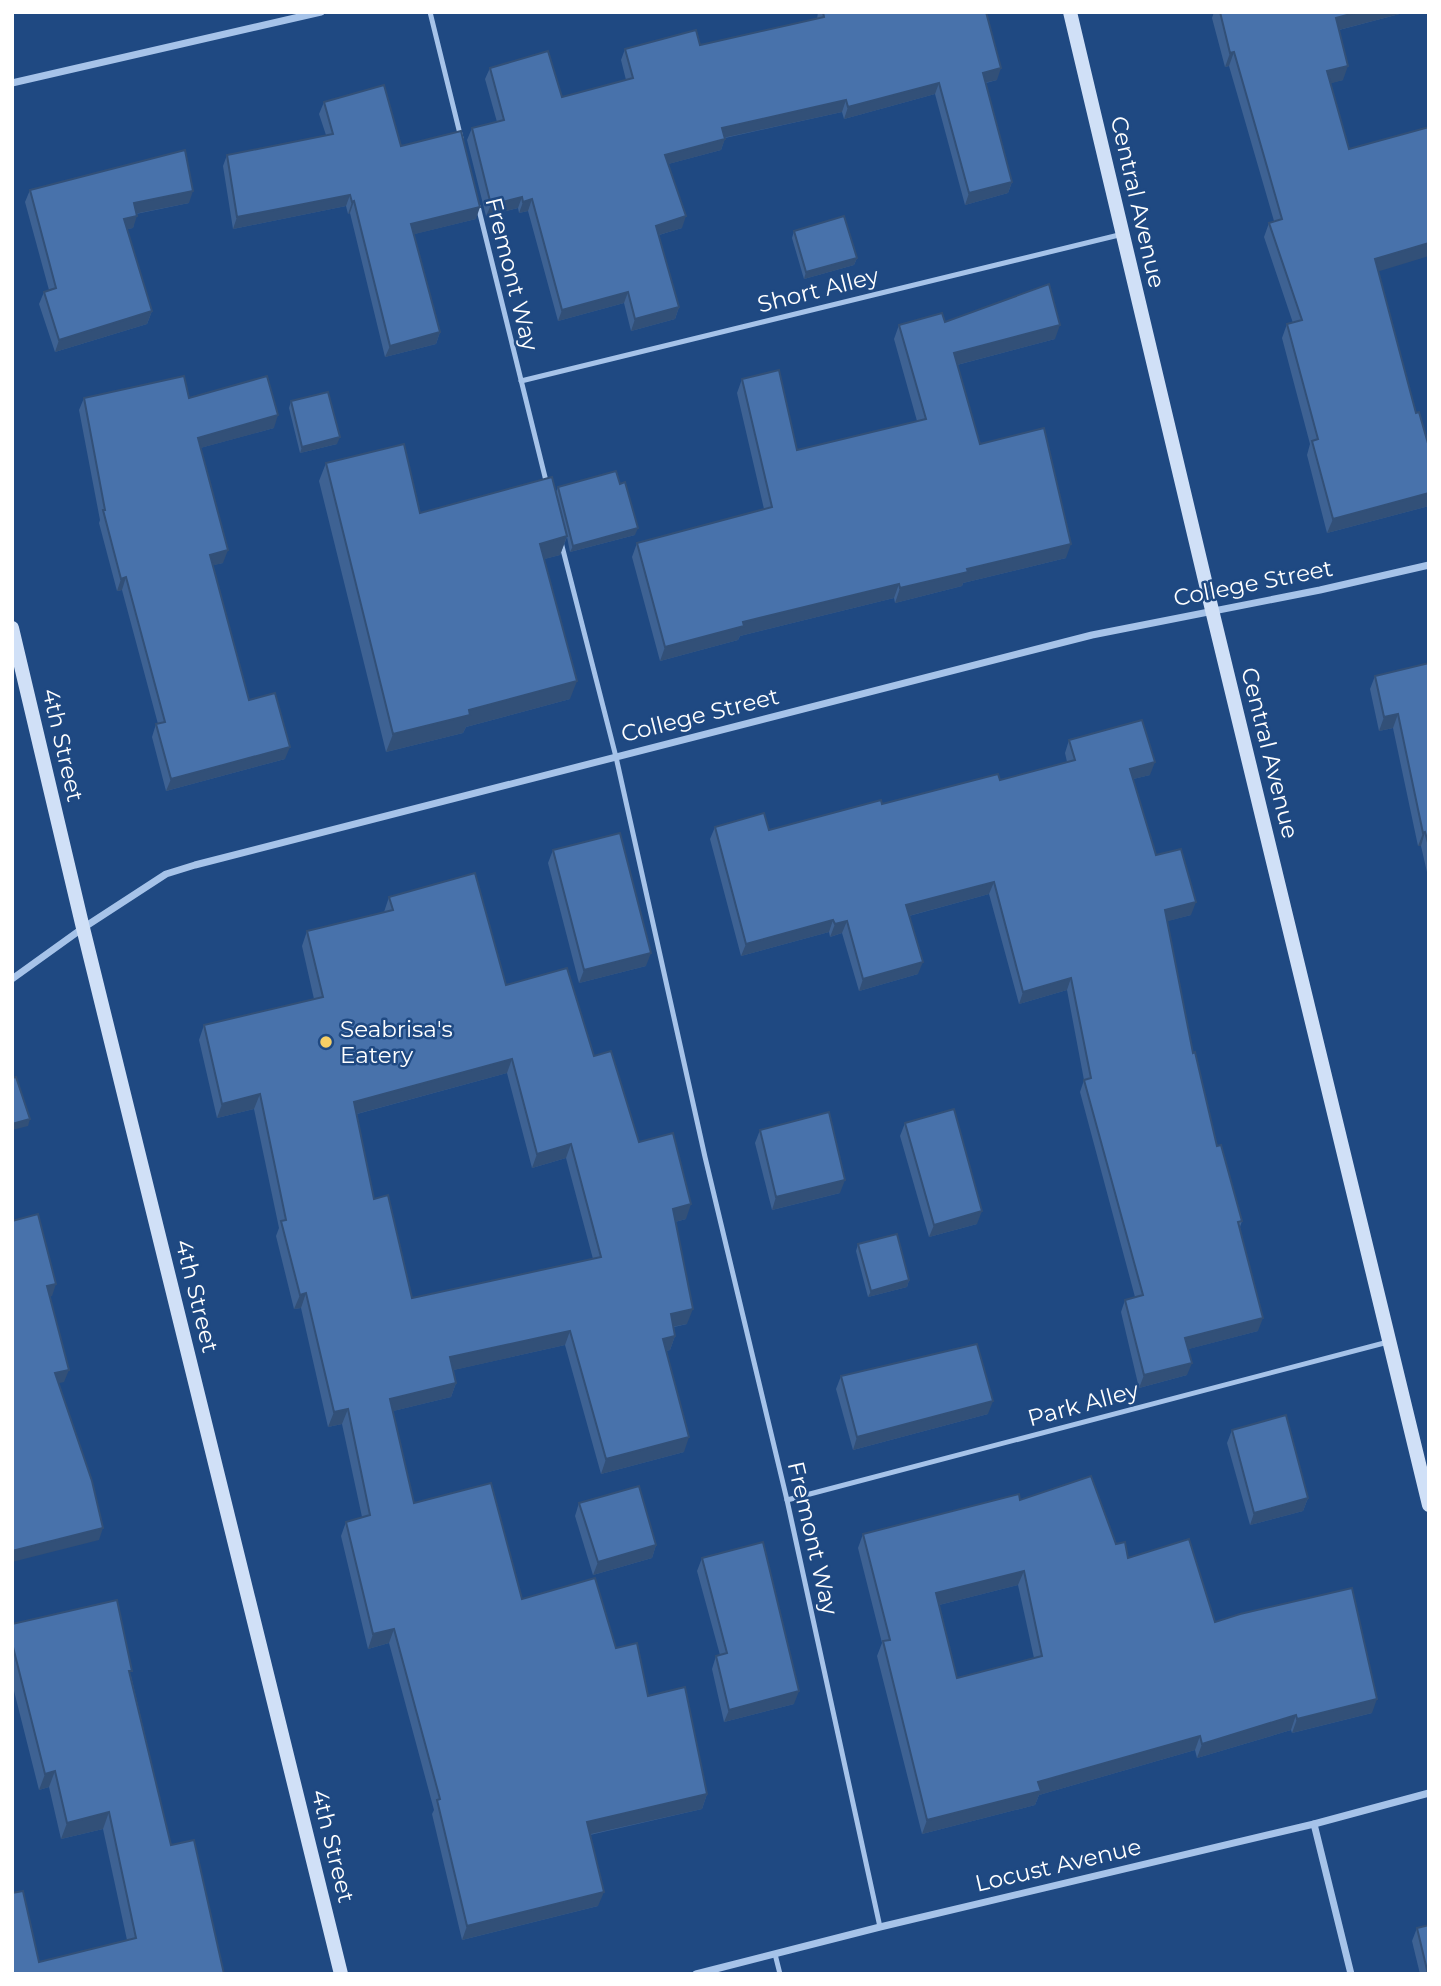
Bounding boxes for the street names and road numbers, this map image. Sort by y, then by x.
street label: Central Avenue [1105,113,1171,291]
street label: Fremont Way [479,195,545,354]
street label: Short Alley [754,261,882,319]
street label: College Street [1171,554,1335,612]
street label: Central Avenue [1235,664,1305,842]
street label: College Street [618,682,782,748]
street label: 4th Street [36,686,90,804]
street label: 4th Street [169,1237,225,1355]
street label: Park Alley [1024,1376,1142,1432]
street label: Fremont Way [782,1458,844,1618]
street label: 4th Street [305,1787,361,1905]
street label: Locust Avenue [972,1832,1144,1898]

